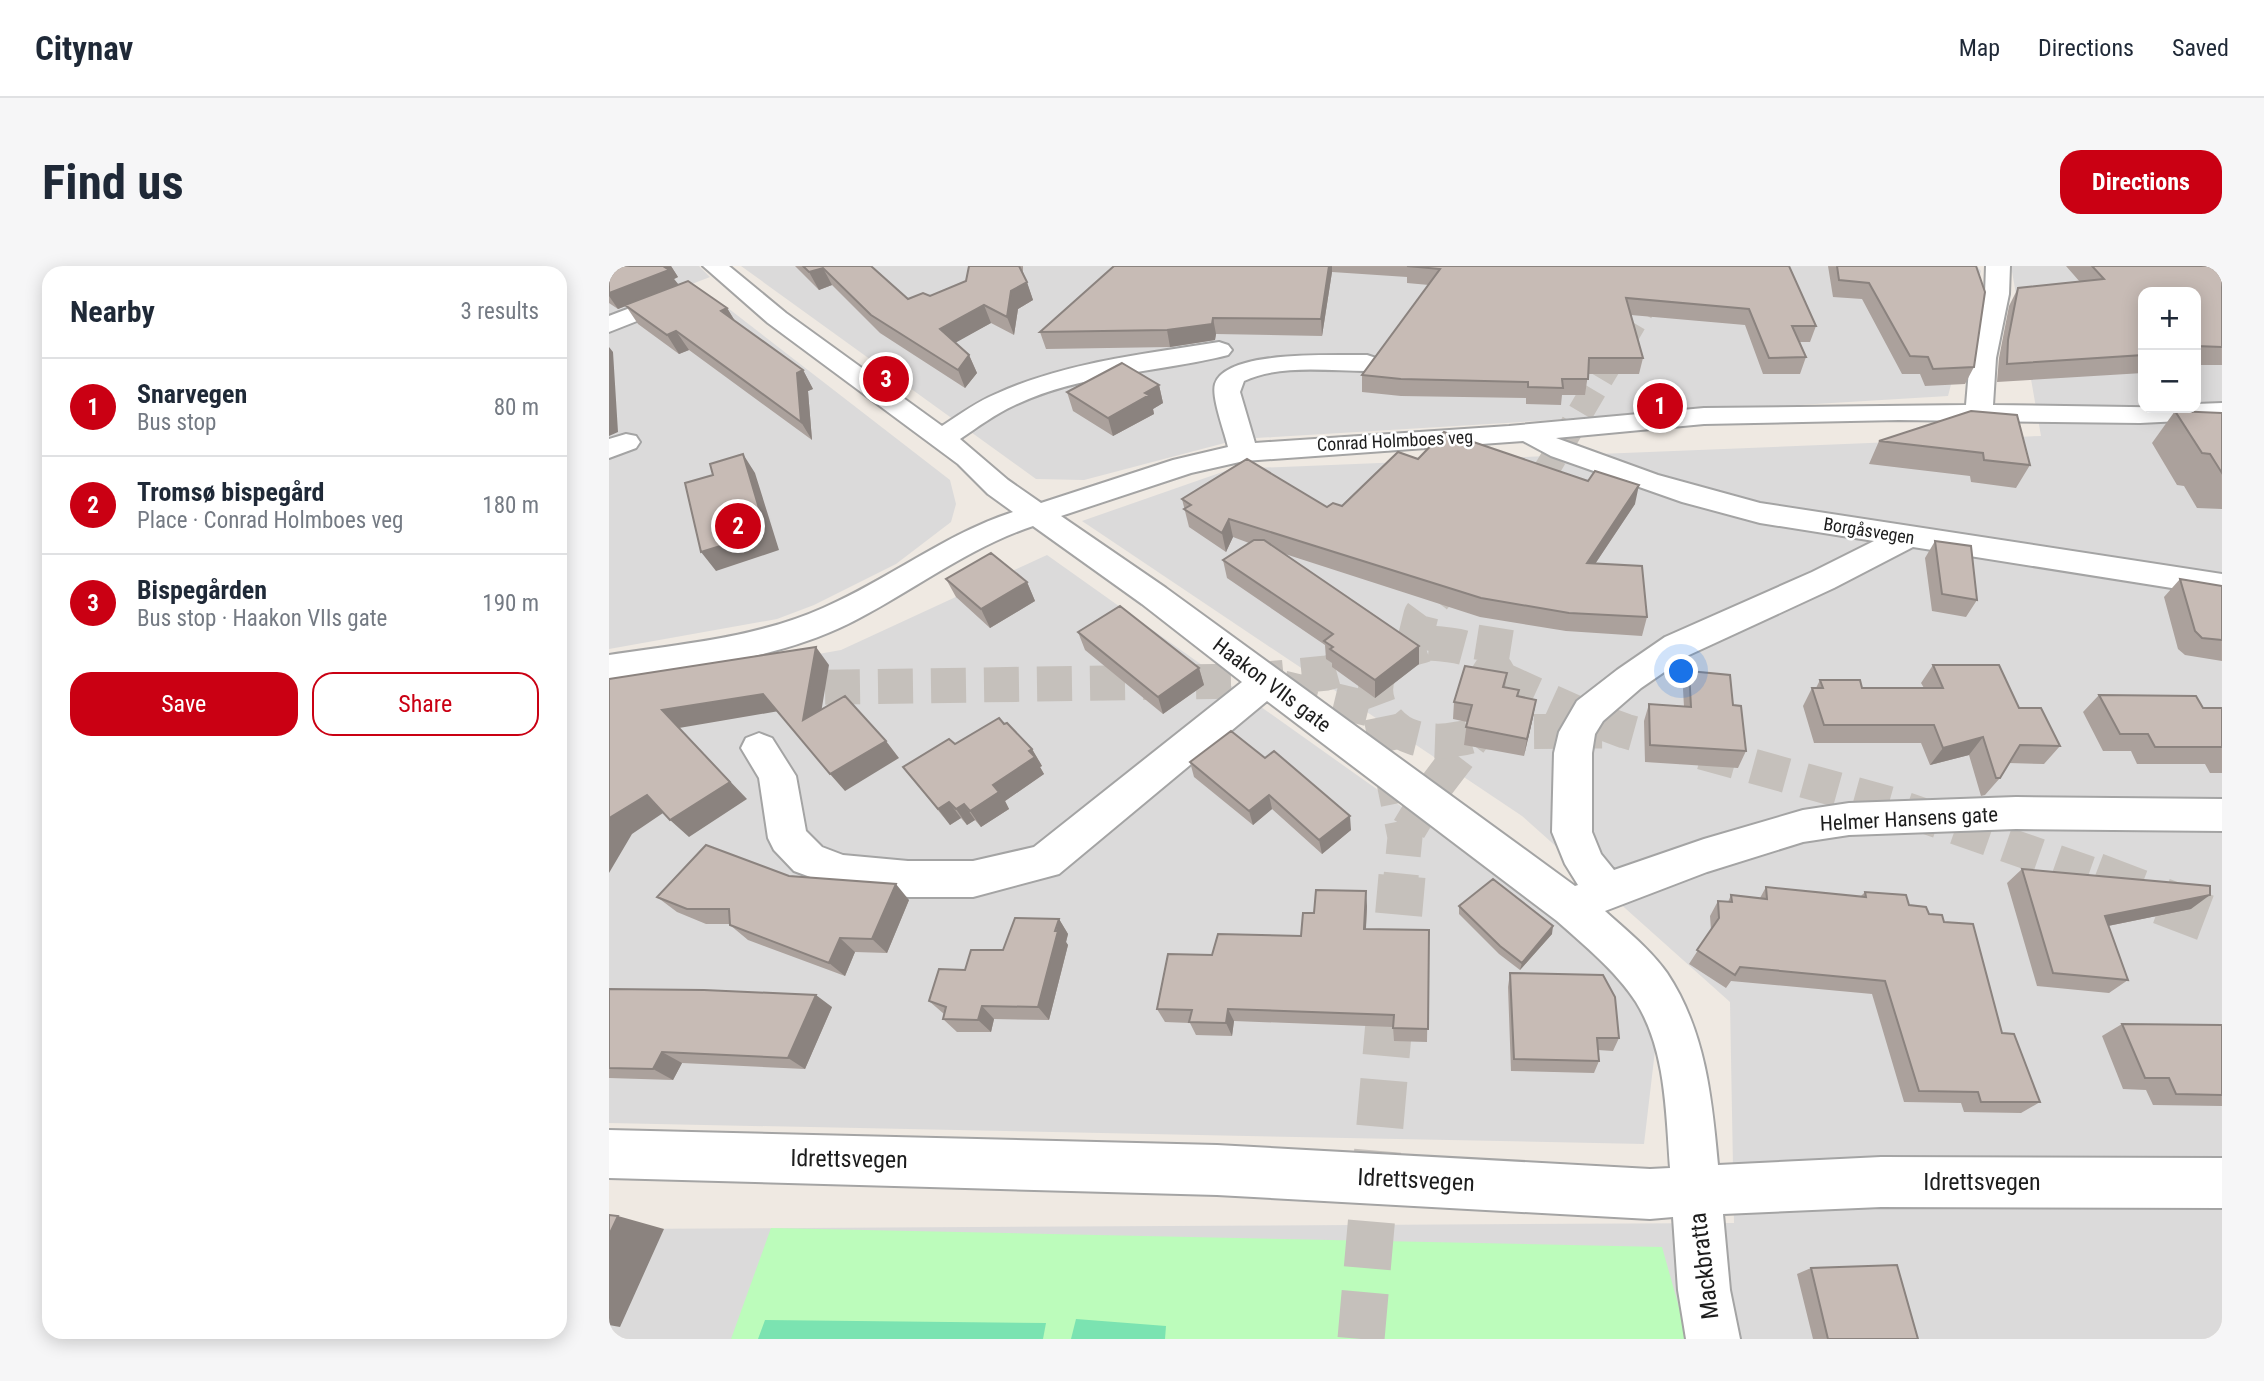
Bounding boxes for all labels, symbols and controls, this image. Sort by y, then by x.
text: Citynav [35,29,133,68]
text: Map [1959,34,2000,62]
text: Directions [2038,34,2134,62]
text: Saved [2172,34,2229,62]
button: Directions [2060,150,2222,214]
text: Find us [42,154,184,211]
map controls [2138,287,2201,413]
button: + [2138,287,2201,350]
text: Nearby [70,294,155,329]
text: 3 results [461,298,539,325]
button: − [2138,350,2201,413]
pin: 3 [863,353,909,405]
text: Snarvegen [137,379,247,409]
pin: 1 [1637,380,1683,432]
text: 1 [87,394,99,421]
text: 80 m [494,394,539,421]
text: Bus stop [137,409,216,436]
street label: Conrad Holmboes veg [1316,426,1474,455]
text: Tromsø bispegård [137,477,325,507]
text: 2 [87,492,99,519]
text: 180 m [482,492,539,519]
pin: 2 [715,500,761,552]
text: Place · Conrad Holmboes veg [137,507,403,534]
street label: Borgåsvegen [1822,513,1916,548]
text: Bispegården [137,575,267,605]
text: 3 [87,590,99,617]
text: 190 m [482,590,539,617]
text: Bus stop · Haakon VIIs gate [137,605,387,632]
street label: Haakon VIIs gate [1208,633,1336,737]
your location [1664,654,1698,688]
button: Save [70,672,298,736]
button: Share [312,672,539,736]
street label: Helmer Hansens gate [1819,802,1999,836]
street label: Idrettsvegen [790,1144,908,1174]
street label: Idrettsvegen [1357,1163,1475,1197]
street label: Idrettsvegen [1923,1168,2041,1196]
street label: Mackbratta [1684,1211,1724,1321]

